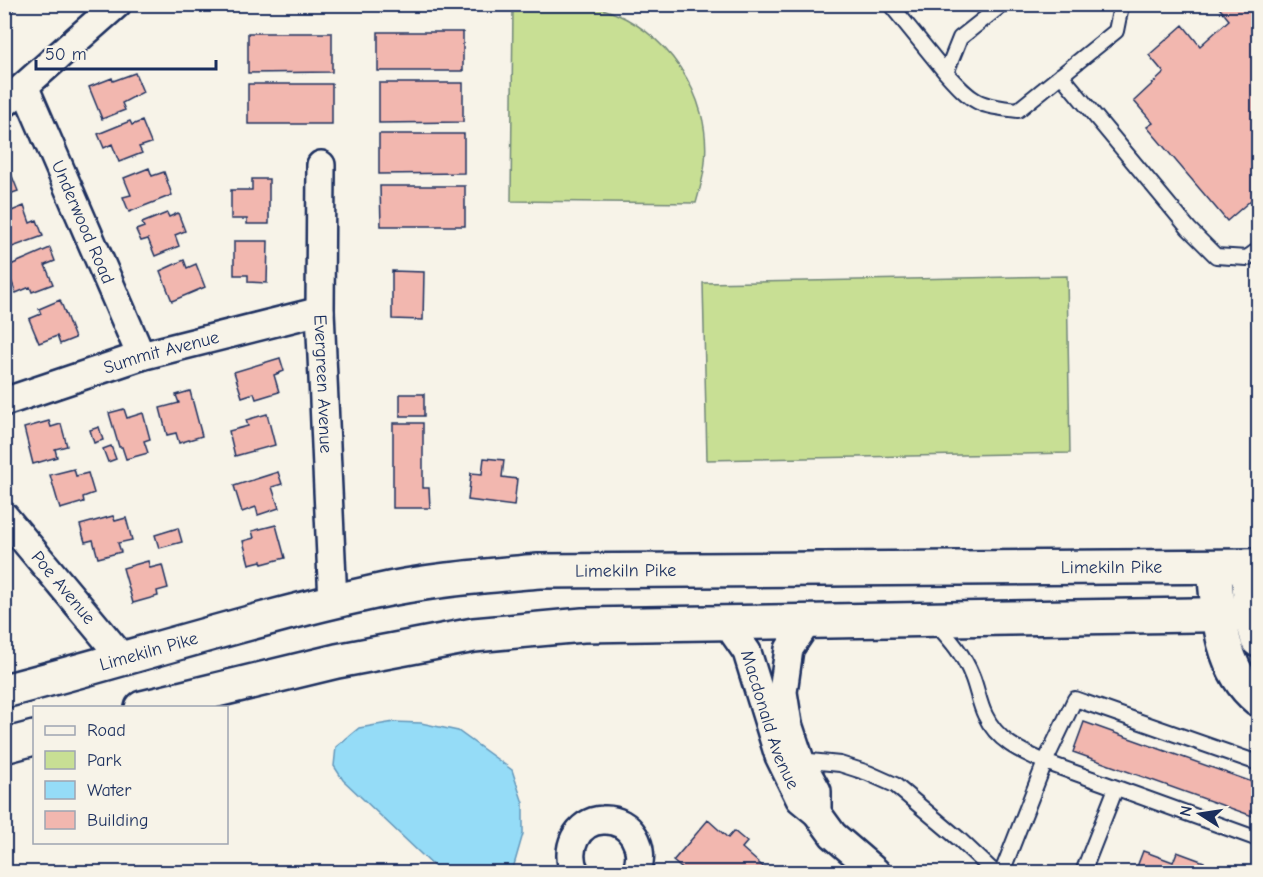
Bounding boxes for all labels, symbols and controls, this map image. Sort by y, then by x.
scale bar [36,33,216,71]
text: 50 m [45,44,87,65]
street label: Underwood Road [47,157,119,287]
street label: Evergreen Avenue [310,314,337,454]
street label: Summit Avenue [101,326,221,378]
street label: Poe Avenue [27,547,100,628]
street label: Limekiln Pike [1061,556,1162,578]
street label: Limekiln Pike [575,560,676,581]
street label: Limekiln Pike [97,627,200,675]
street label: Macdonald Avenue [737,647,804,792]
legend [33,706,228,844]
text: Road [87,720,126,741]
text: Park [87,750,122,771]
text: Water [87,780,132,801]
north arrow [1170,784,1230,844]
text: N [1176,804,1196,818]
text: Building [87,810,149,831]

